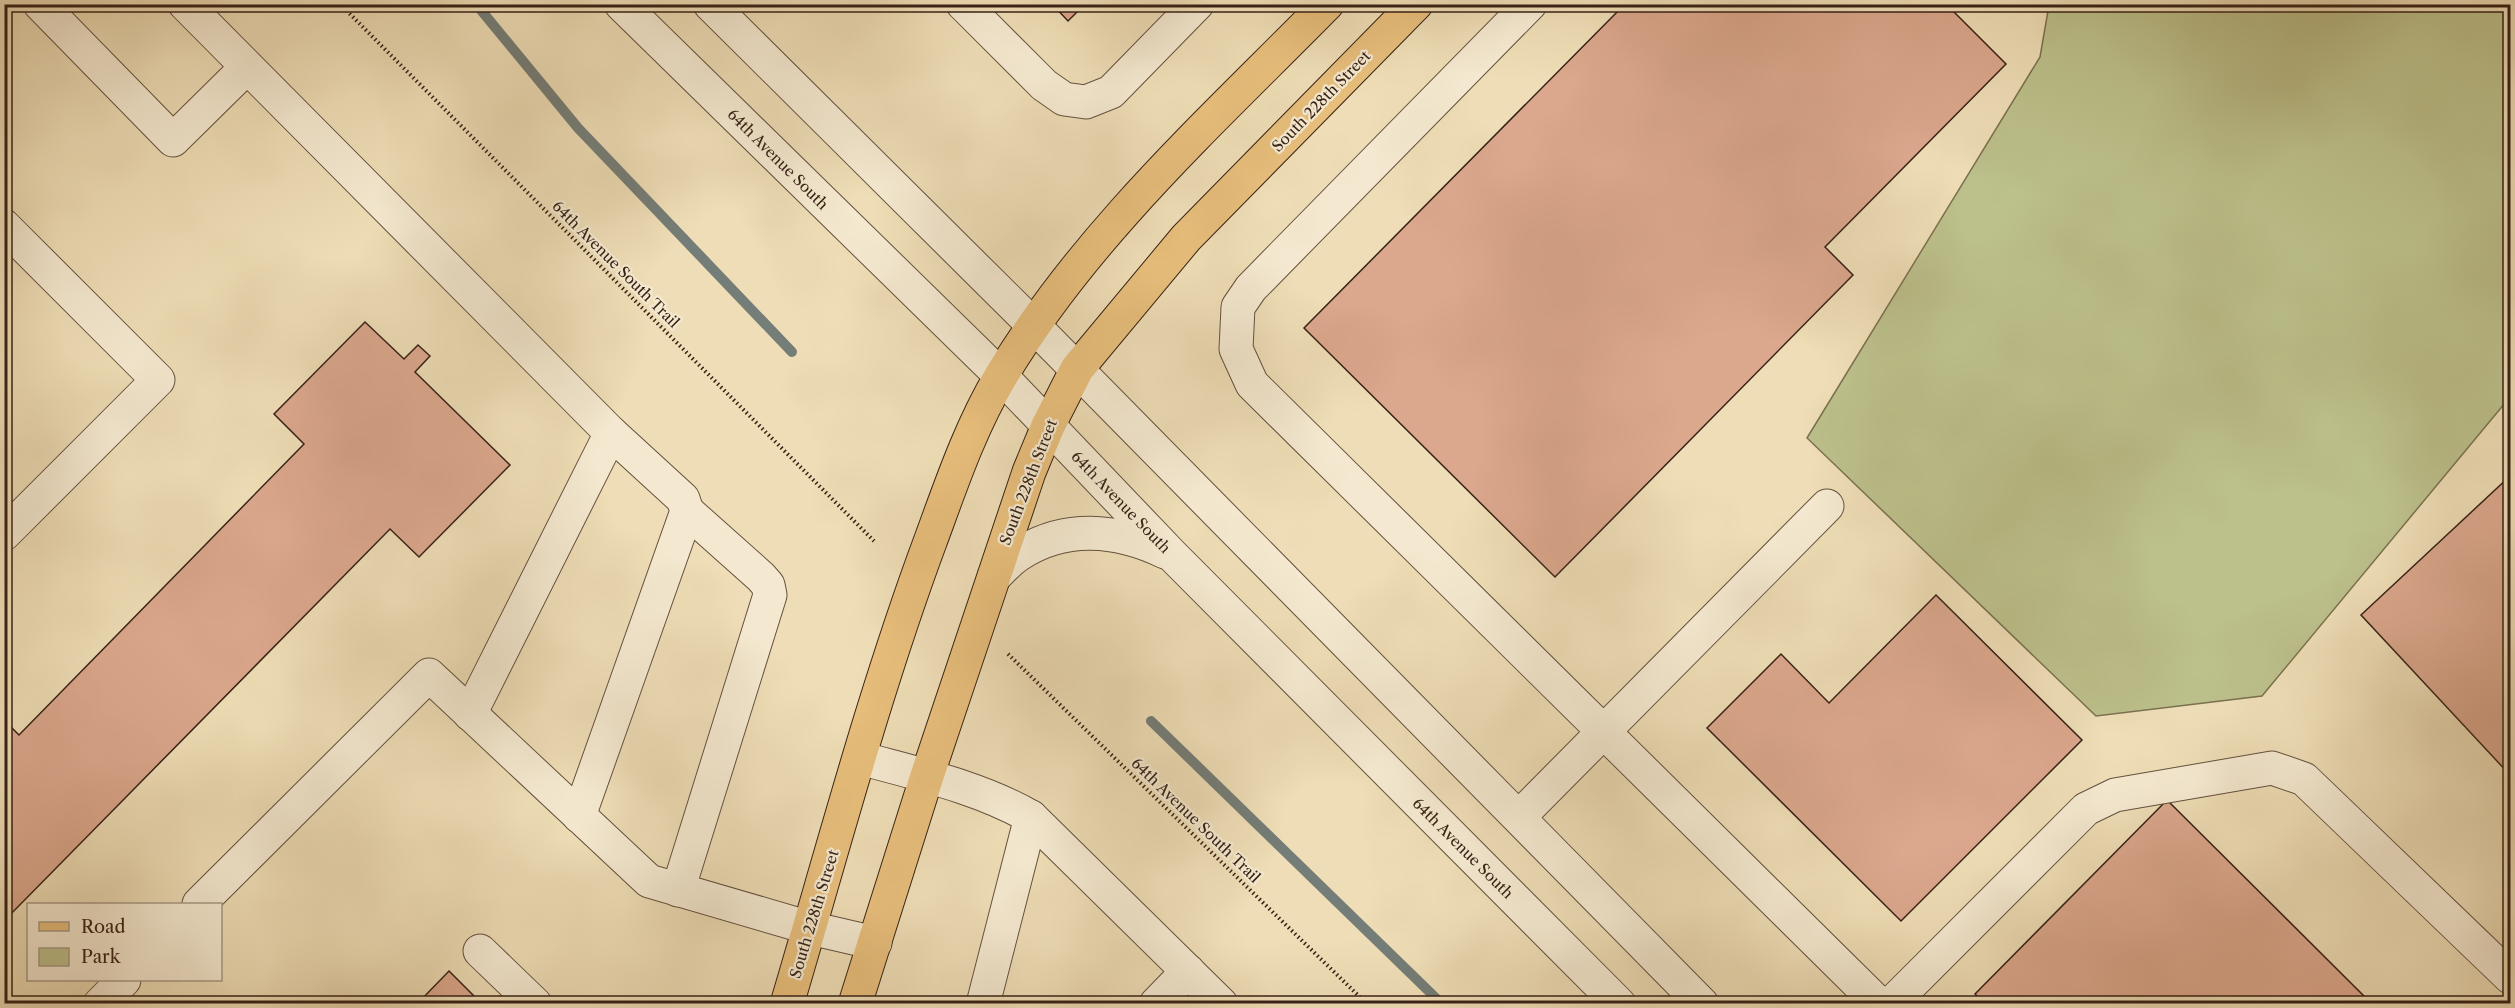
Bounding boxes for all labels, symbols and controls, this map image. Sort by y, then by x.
street label: South 228th Street [1268,46,1375,156]
street label: 64th Avenue South [724,105,833,214]
street label: 64th Avenue South Trail [548,196,684,332]
street label: South 228th Street [995,416,1061,548]
street label: 64th Avenue South [1067,447,1175,558]
street label: 64th Avenue South Trail [1128,753,1265,887]
street label: 64th Avenue South [1409,794,1518,903]
street label: South 228th Street [785,847,843,981]
legend [27,903,222,981]
text: Road [81,916,126,938]
text: Park [81,946,122,968]

